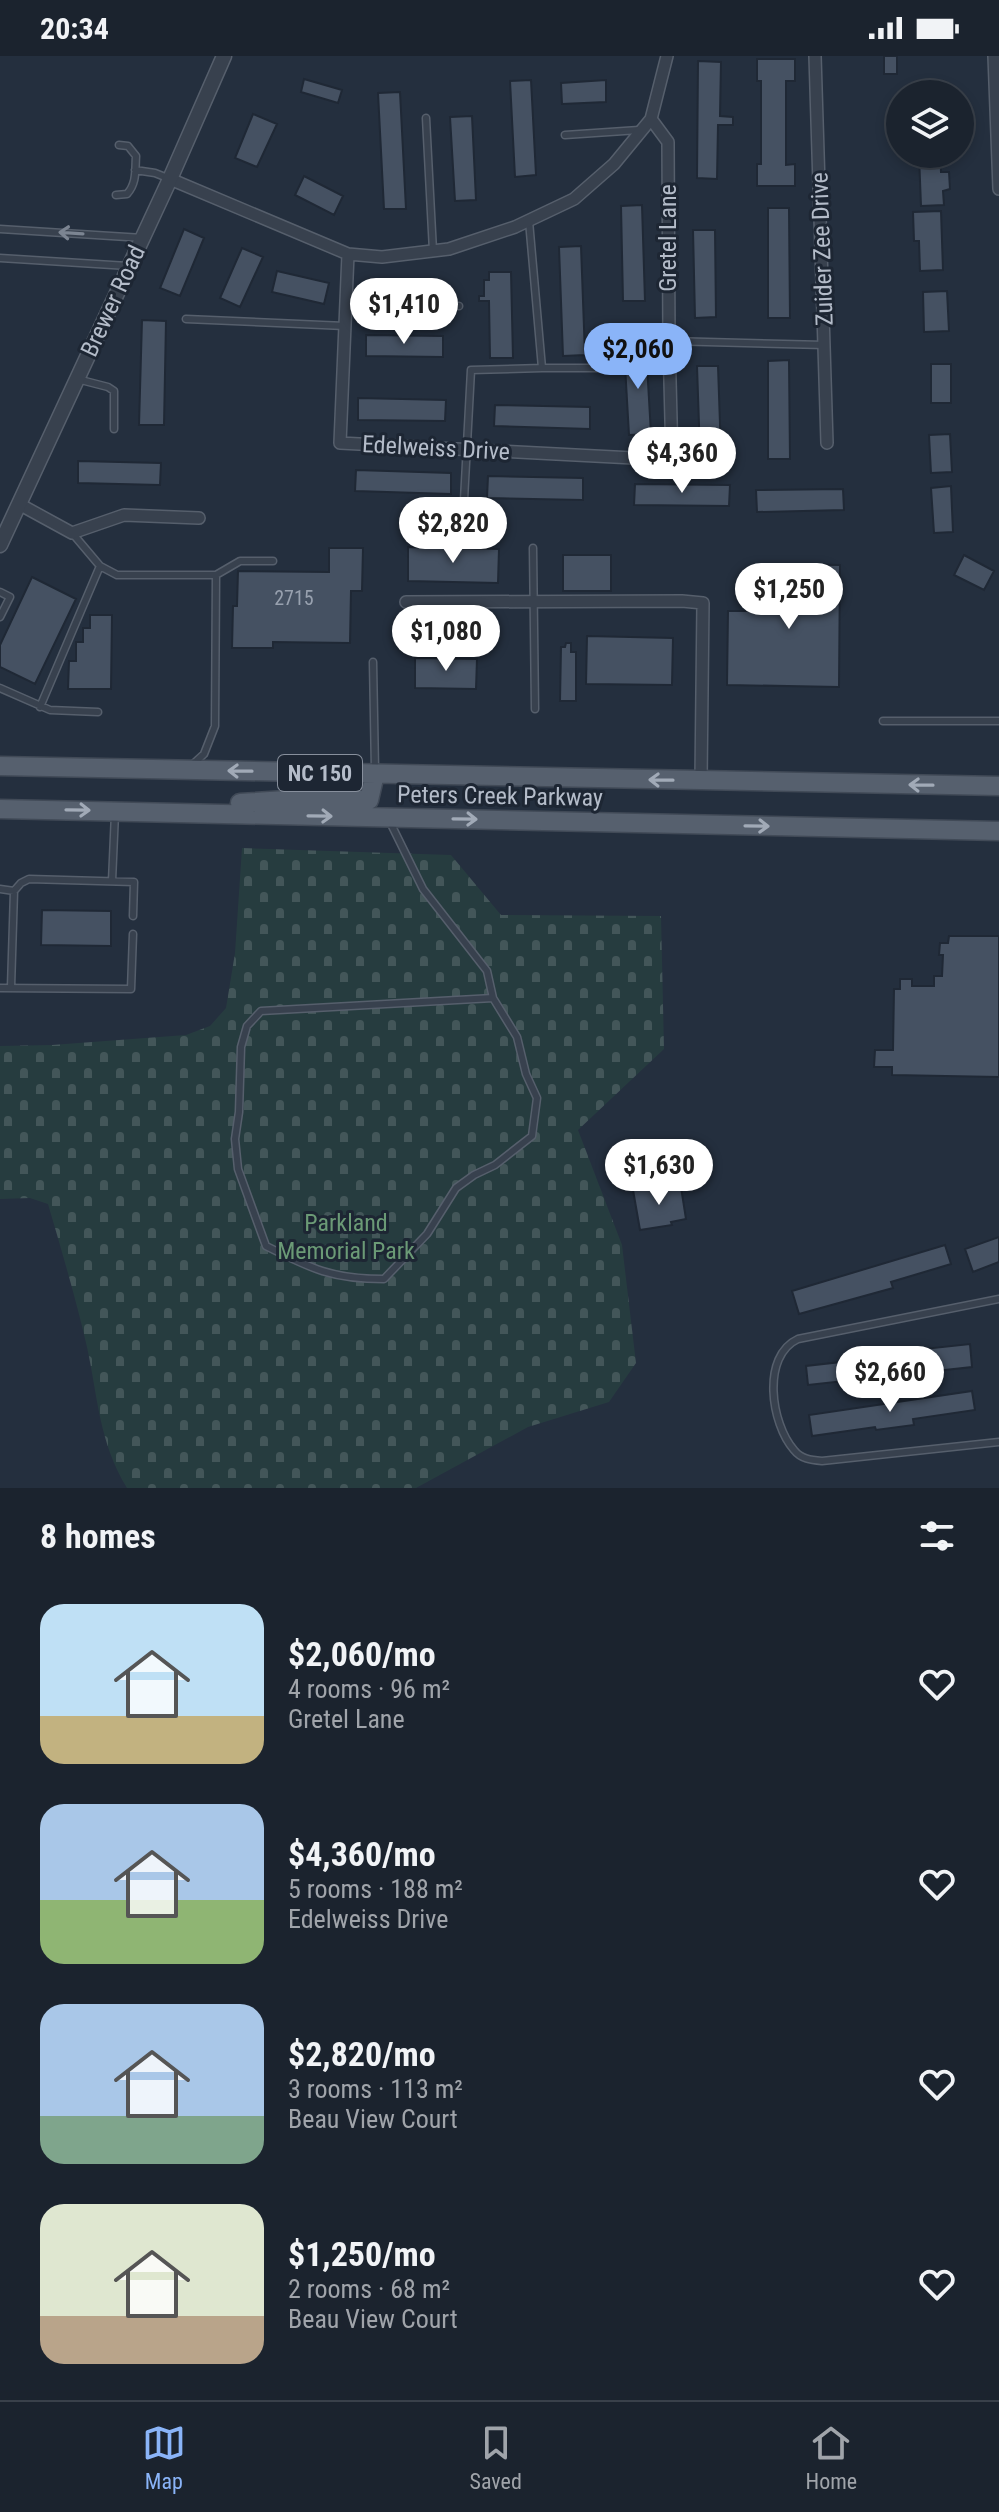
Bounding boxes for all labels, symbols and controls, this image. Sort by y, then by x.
text: 20:34 [40,11,109,46]
map controls [886,80,974,168]
button: layers [886,80,974,168]
street label: Zuider Zee Drive [805,172,839,326]
street label: Gretel Lane [654,184,682,292]
one-way arrow [58,226,85,241]
street label: Brewer Road [75,241,151,361]
pin: $1,410 [339,278,469,346]
text: $1,410 [368,289,440,319]
pin: $2,060 [573,323,703,391]
text: $2,060 [602,334,674,364]
pin: $4,360 [617,427,747,495]
street label: Edelweiss Drive [361,430,511,466]
text: $4,360 [646,438,718,468]
pin: $2,820 [388,497,518,565]
text: $2,820 [417,508,489,538]
pin: $1,250 [724,563,854,631]
text: $1,250 [753,574,825,604]
house number: 2715 [274,586,314,610]
pin: $1,080 [381,605,511,673]
text: $1,080 [410,616,482,646]
road number: NC 150 [278,755,362,791]
one-way arrow [227,764,254,779]
one-way arrow [648,772,675,787]
one-way arrow [908,777,935,793]
street label: Peters Creek Parkway [397,780,603,812]
one-way arrow [64,803,91,818]
one-way arrow [306,808,333,823]
one-way arrow [451,811,478,827]
one-way arrow [743,818,770,833]
pin: $1,630 [594,1139,724,1207]
text: $1,630 [623,1150,695,1180]
park label: Parkland Memorial Park [277,1209,415,1265]
pin: $2,660 [825,1346,955,1414]
text: $2,660 [854,1357,926,1387]
icon: filters [915,1514,959,1558]
text: 8 homes [40,1516,156,1556]
text: $2,060/mo [288,1634,436,1674]
icon: home [104,1636,200,1732]
icon: heart [915,1662,959,1706]
text: 4 rooms · 96 m² [288,1674,450,1704]
text: Gretel Lane [288,1704,405,1734]
text: $4,360/mo [288,1834,436,1874]
icon: home [104,1836,200,1932]
icon: heart [915,1862,959,1906]
text: 5 rooms · 188 m² [288,1874,463,1904]
text: Edelweiss Drive [288,1904,448,1934]
text: $2,820/mo [288,2034,436,2074]
icon: home [104,2036,200,2132]
icon: heart [915,2062,959,2106]
text: 3 rooms · 113 m² [288,2074,463,2104]
text: Beau View Court [288,2104,458,2134]
text: $1,250/mo [288,2234,436,2274]
icon: home [104,2236,200,2332]
icon: heart [915,2262,959,2306]
text: 2 rooms · 68 m² [288,2274,450,2304]
text: Beau View Court [288,2304,458,2334]
tab: Map [142,2421,186,2494]
tab: Saved [470,2421,522,2494]
tab: Home [806,2421,857,2494]

